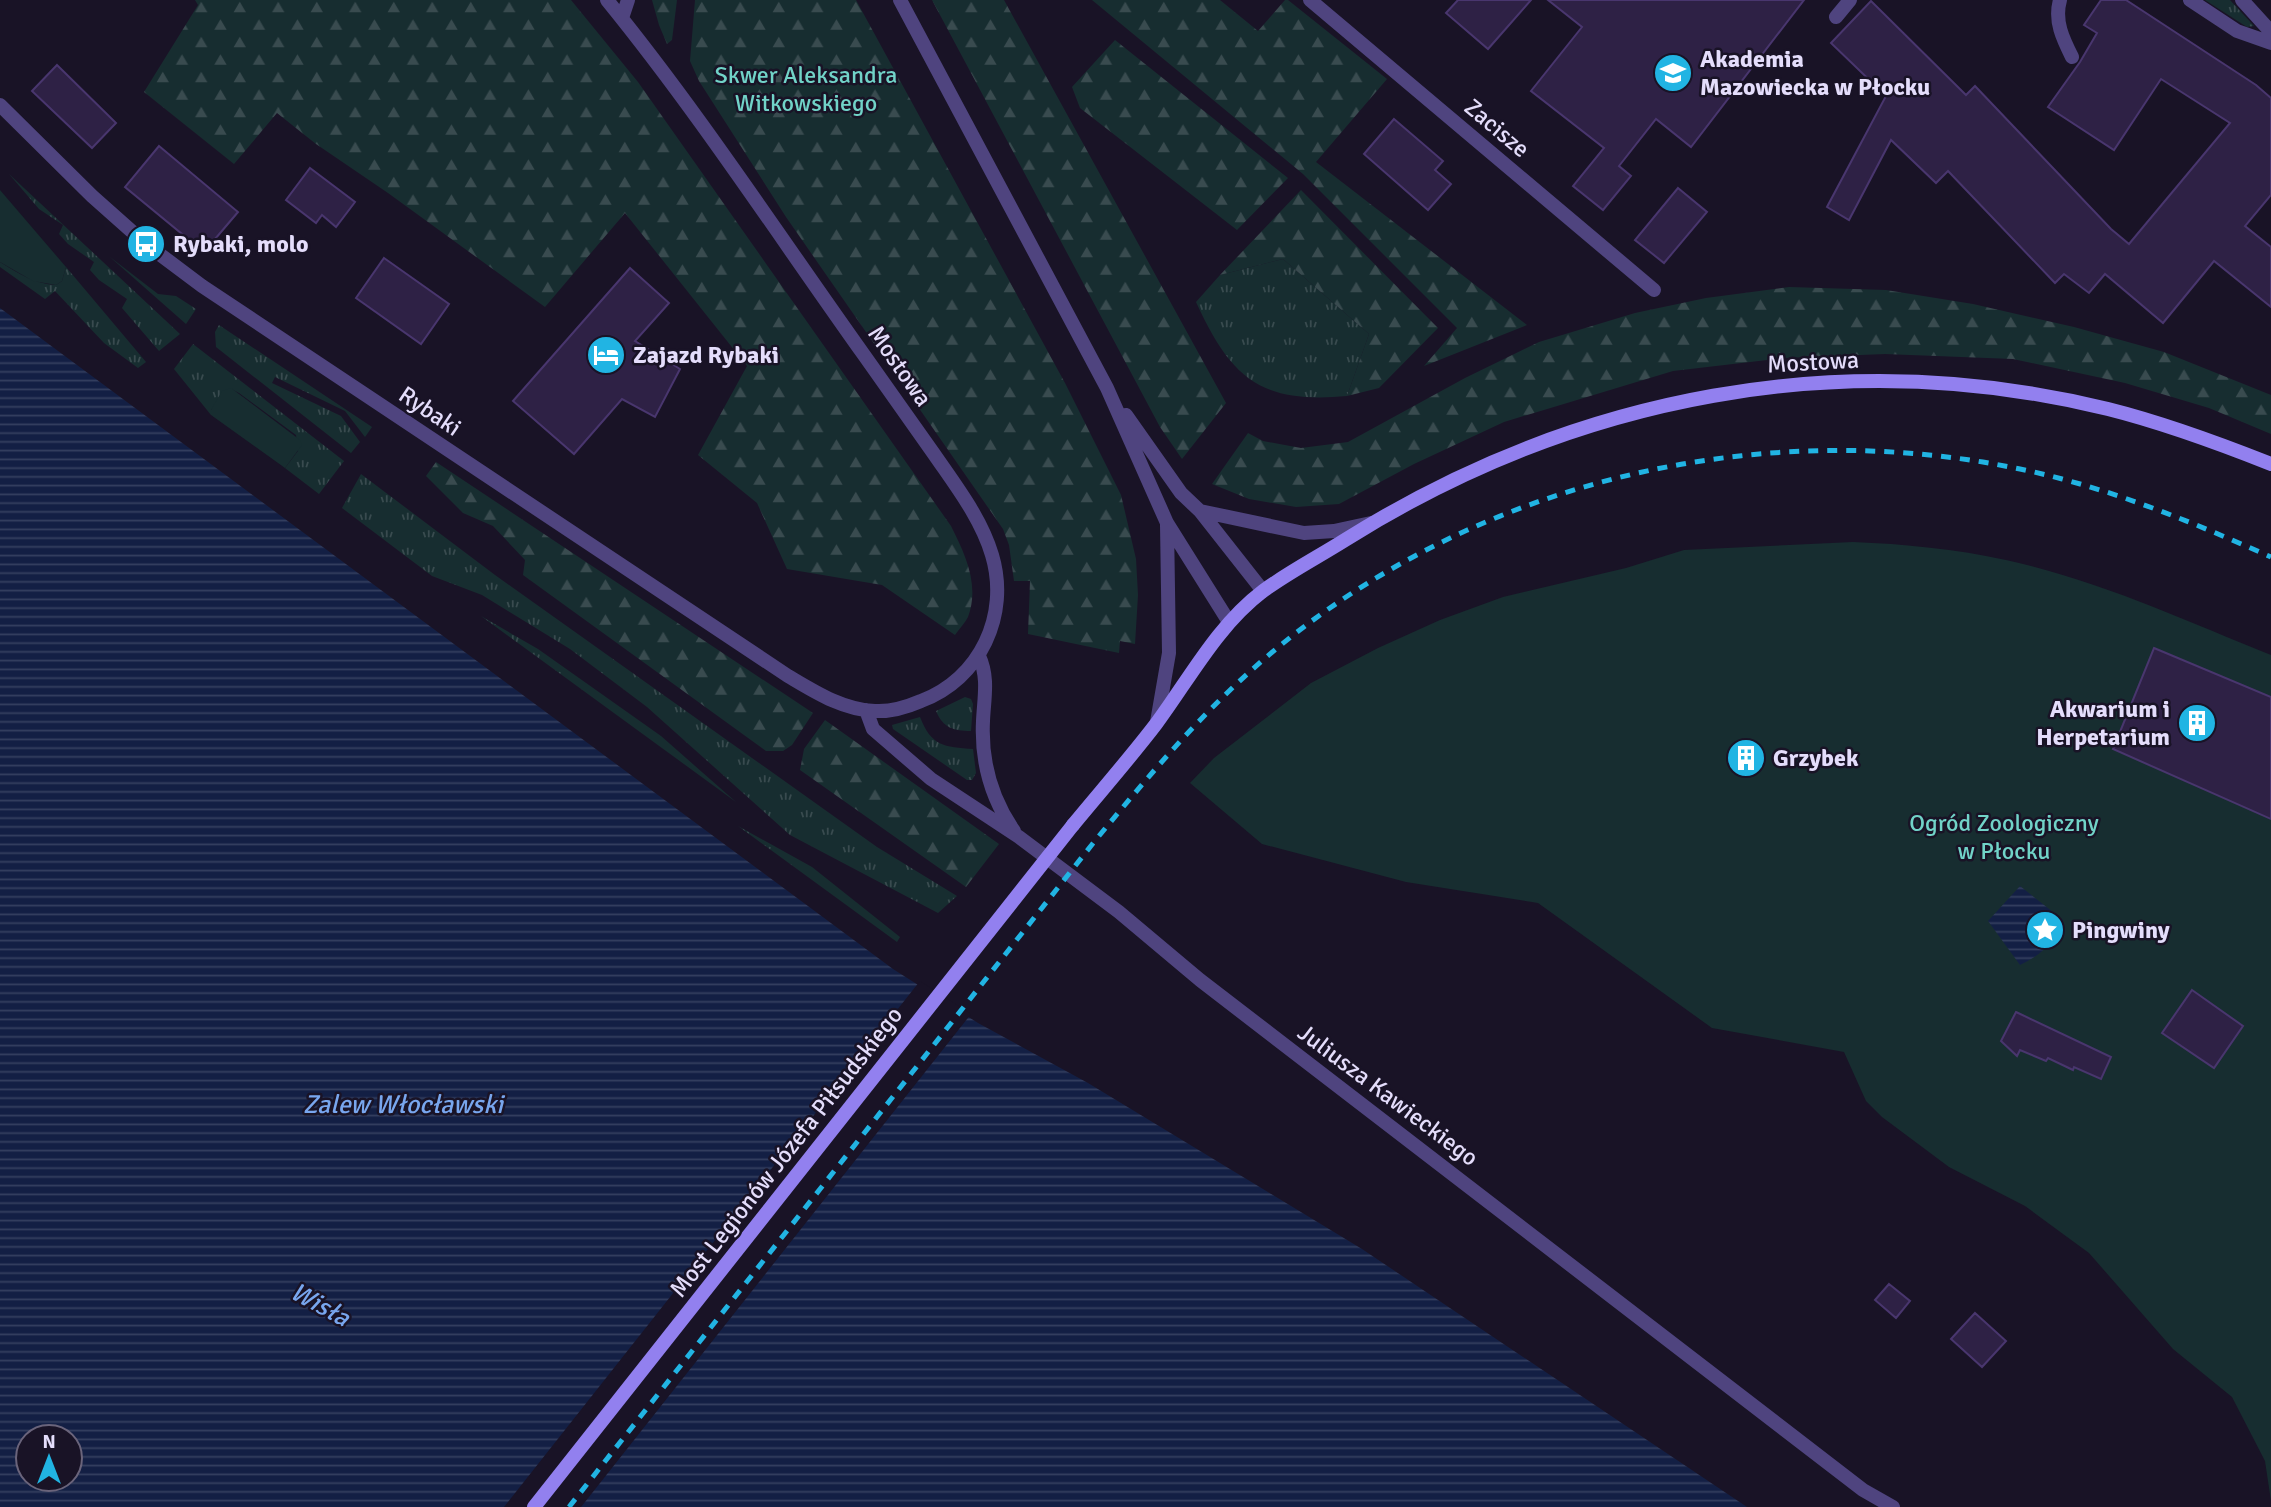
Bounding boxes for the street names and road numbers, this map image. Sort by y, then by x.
street label: Zacisze [1458,92,1536,164]
street label: Mostowa [861,320,939,412]
street label: Mostowa [1766,345,1860,379]
street label: Rybaki [393,379,467,443]
street label: Most Legionów Józefa Piłsudskiego [663,1001,909,1303]
street label: Juliusza Kawieckiego [1292,1017,1484,1173]

